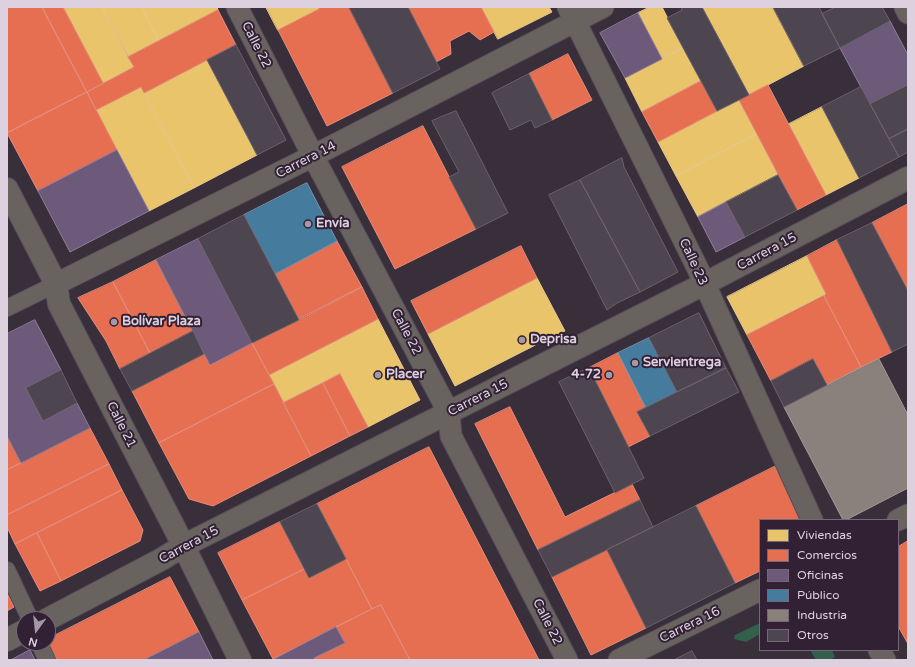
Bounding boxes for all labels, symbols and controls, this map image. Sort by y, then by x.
street label: Calle 22 [238,19,274,71]
street label: Carrera 14 [273,138,339,182]
place label: Envía [316,216,349,232]
marker: Envía [303,219,313,229]
street label: Carrera 15 [734,230,800,274]
street label: Calle 23 [675,236,711,288]
street label: Calle 22 [387,306,425,358]
place label: Bolívar Plaza [122,314,201,330]
marker: Bolívar Plaza [109,317,119,327]
place label: Deprisa [530,332,577,348]
marker: Deprisa [517,335,527,345]
place label: Servientrega [643,355,721,371]
marker: Servientrega [630,358,640,368]
place label: Placer [386,367,424,383]
place label: 4-72 [571,367,601,383]
marker: Placer [373,370,383,380]
marker: 4-72 [604,370,614,380]
street label: Carrera 15 [445,376,511,420]
street label: Calle 21 [103,399,139,451]
legend [759,519,899,651]
street label: Carrera 15 [156,523,222,567]
text: Viviendas [797,528,852,542]
text: Comercios [797,548,857,562]
text: Oficinas [797,568,844,582]
text: Público [797,588,839,602]
street label: Calle 22 [529,596,565,648]
street label: Carrera 16 [657,604,723,646]
text: Industria [797,608,847,622]
north arrow [16,611,56,651]
text: Otros [797,628,829,642]
text: N [27,635,39,650]

